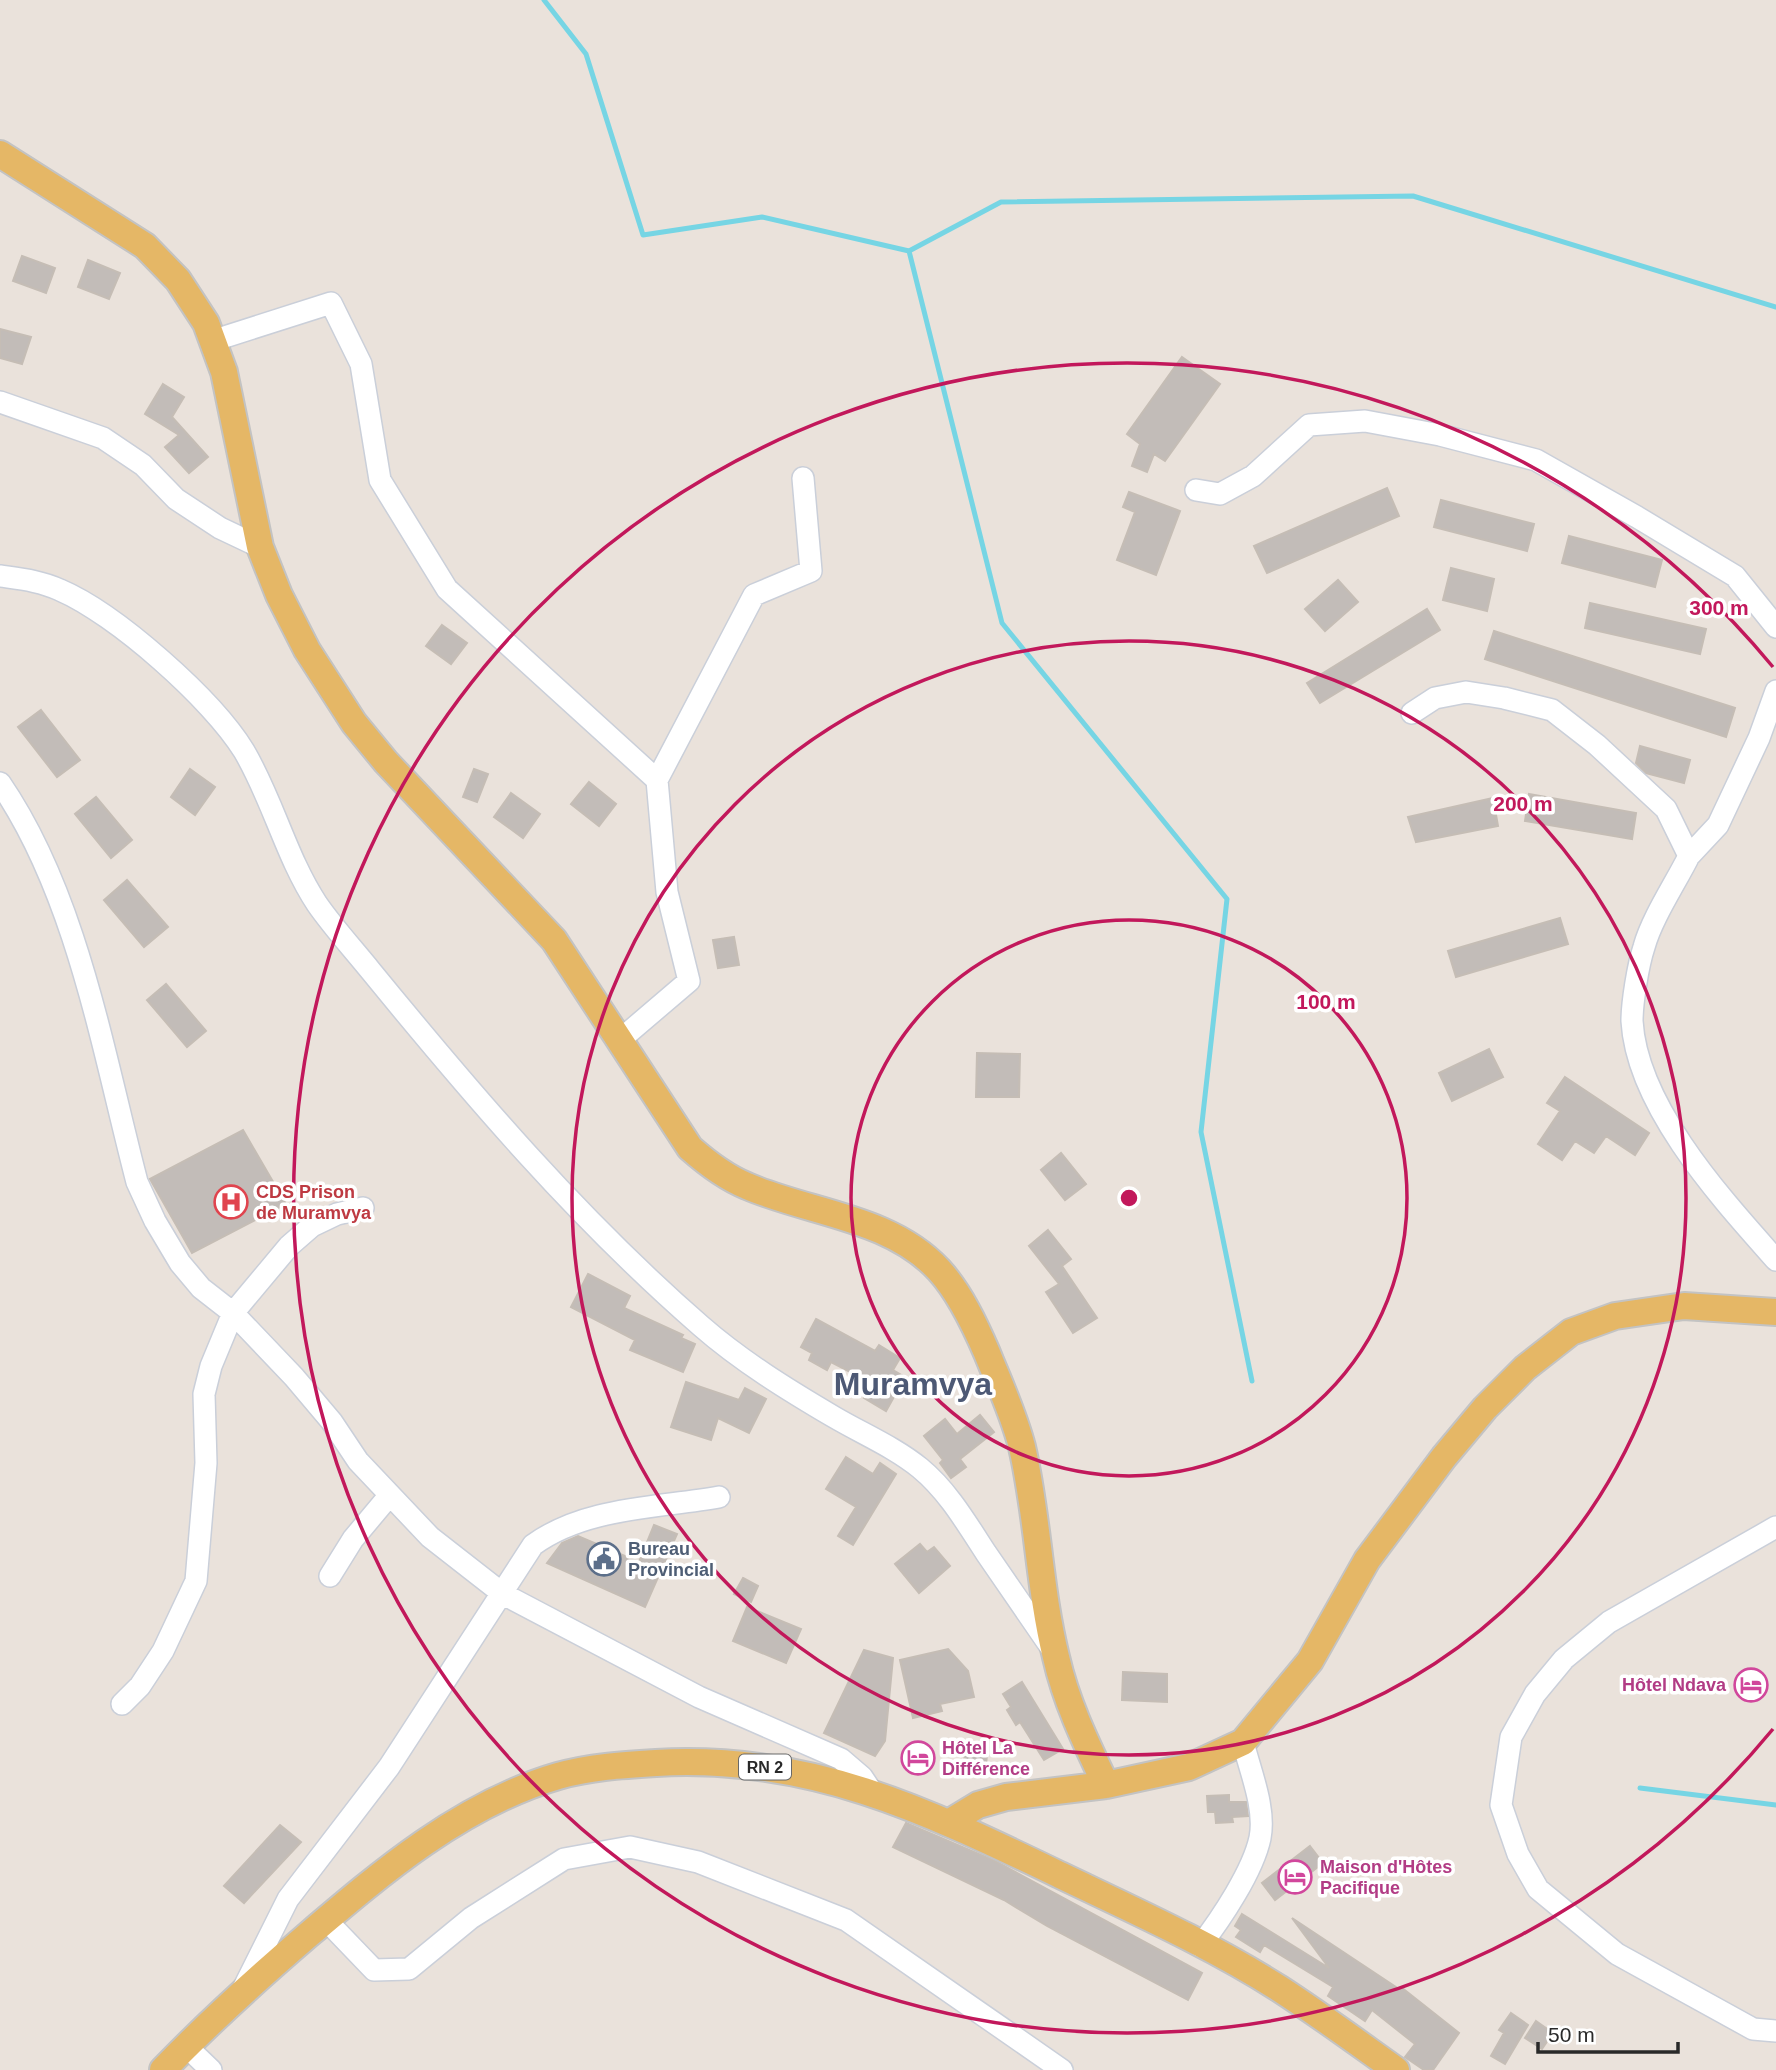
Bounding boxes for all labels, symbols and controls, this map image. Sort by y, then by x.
text: 300 m [1689,596,1749,619]
text: 200 m [1493,792,1553,815]
text: 100 m [1296,990,1356,1013]
place label: CDS Prison de Muramvya [256,1182,372,1223]
hospital icon: CDS Prison de Muramvya [212,1183,250,1221]
centre of rings [1117,1186,1141,1210]
district label: Muramvya [834,1366,992,1402]
place label: Bureau Provincial [628,1539,714,1580]
public building icon: Bureau Provincial [585,1540,623,1578]
hotel icon: Hôtel Ndava [1732,1666,1770,1704]
place label: Hôtel Ndava [1622,1675,1727,1695]
place label: Hôtel La Différence [942,1738,1030,1779]
hotel icon: Hôtel La Différence [899,1739,937,1777]
road number: RN 2 [739,1754,791,1779]
place label: Maison d'Hôtes Pacifique [1320,1857,1452,1898]
hotel icon: Maison d'Hôtes Pacifique [1276,1858,1314,1896]
scale bar [1538,2010,1678,2054]
text: 50 m [1548,2023,1595,2046]

